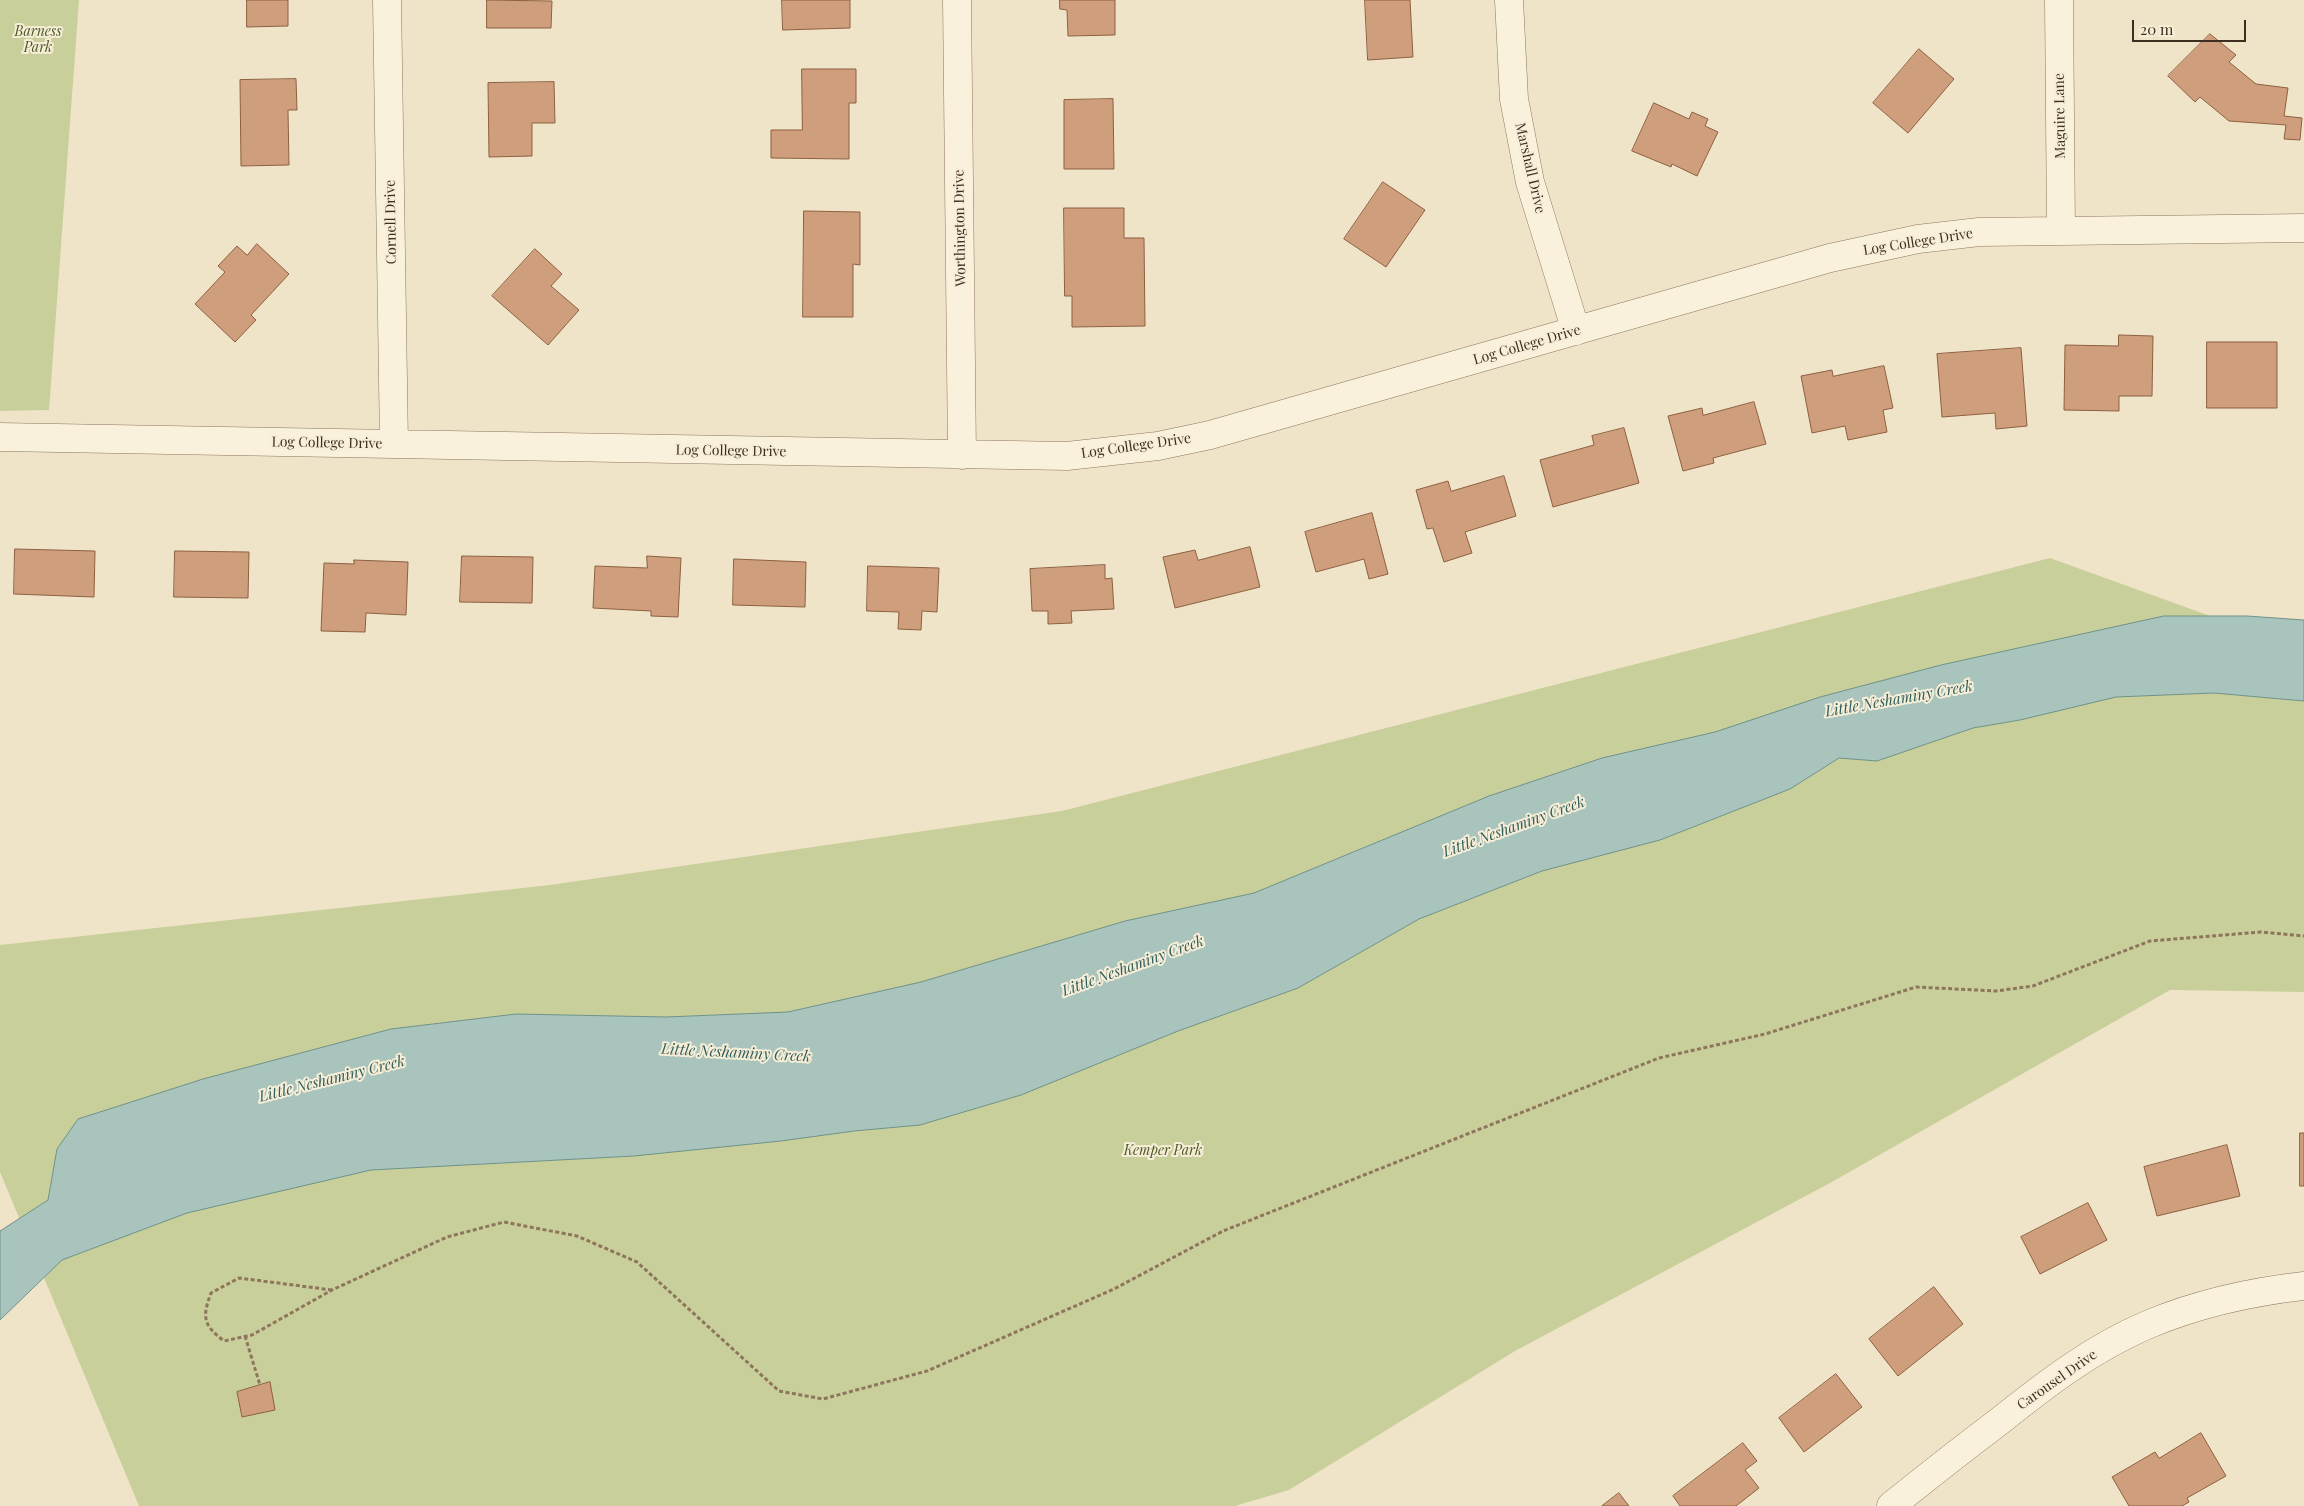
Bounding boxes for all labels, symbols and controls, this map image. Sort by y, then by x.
scale bar [2134,10,2248,42]
text: 20 m [2140,19,2173,39]
park label: Barness Park [15,24,61,56]
street label: Maguire Lane [2051,73,2069,159]
street label: Marshall Drive [1511,121,1549,215]
street label: Worthington Drive [951,169,969,287]
street label: Cornell Drive [382,179,400,265]
street label: Log College Drive [1862,225,1974,259]
street label: Log College Drive [1471,322,1583,368]
street label: Log College Drive [1080,430,1192,462]
street label: Log College Drive [271,434,383,452]
street label: Log College Drive [675,442,787,460]
water label: Little Neshaminy Creek [1824,677,1974,721]
water label: Little Neshaminy Creek [1441,793,1587,861]
water label: Little Neshaminy Creek [1060,932,1206,1000]
water label: Little Neshaminy Creek [661,1040,811,1066]
water label: Little Neshaminy Creek [257,1052,407,1106]
park label: Kemper Park [1124,1143,1202,1159]
street label: Carousel Drive [2014,1346,2100,1414]

